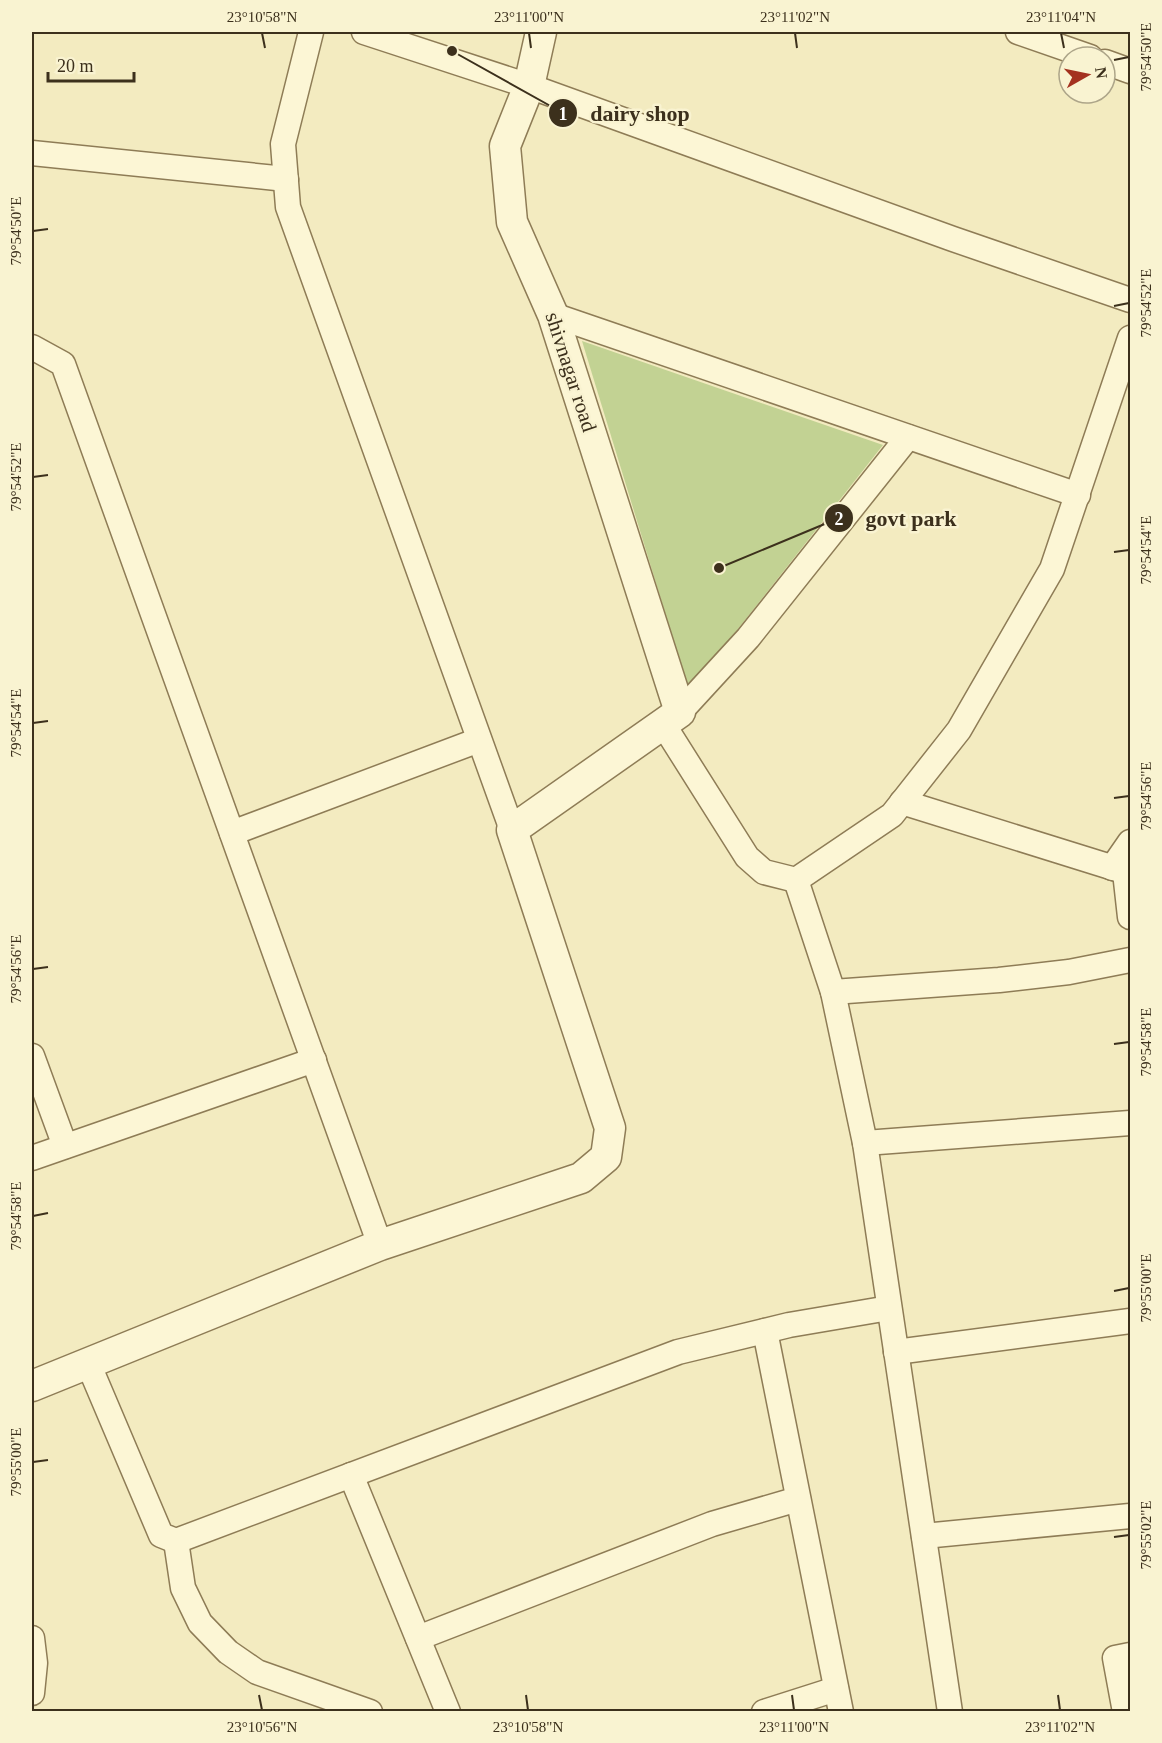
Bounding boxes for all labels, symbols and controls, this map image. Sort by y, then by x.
text: 23°10'58"N [227,9,297,25]
text: 23°11'00"N [494,9,564,25]
text: 23°11'02"N [760,9,830,25]
text: 23°11'04"N [1026,9,1096,25]
text: 79°54'50"E [1138,23,1154,92]
scale bar [48,45,134,83]
north arrow [1057,45,1117,105]
text: 20 m [57,56,94,76]
text: N [1092,66,1111,80]
callout: dairy shop [548,93,702,133]
text: dairy shop [590,101,690,126]
text: 1 [559,104,568,124]
text: 79°54'50"E [8,197,24,266]
text: 79°54'52"E [1138,269,1154,338]
street label: shivnagar road [540,309,602,435]
text: 79°54'52"E [8,443,24,512]
callout: govt park [824,498,969,538]
text: govt park [865,506,957,531]
text: 2 [835,509,844,529]
text: 79°54'54"E [1138,516,1154,585]
text: 79°54'54"E [8,689,24,758]
text: 79°54'56"E [1138,762,1154,831]
text: 79°54'56"E [8,935,24,1004]
text: 79°54'58"E [1138,1008,1154,1077]
text: 79°54'58"E [8,1182,24,1251]
text: 79°55'00"E [1138,1254,1154,1323]
text: 79°55'00"E [8,1428,24,1497]
text: 79°55'02"E [1138,1501,1154,1570]
text: 23°10'56"N [227,1719,297,1735]
text: 23°10'58"N [493,1719,563,1735]
text: 23°11'00"N [759,1719,829,1735]
text: 23°11'02"N [1025,1719,1095,1735]

